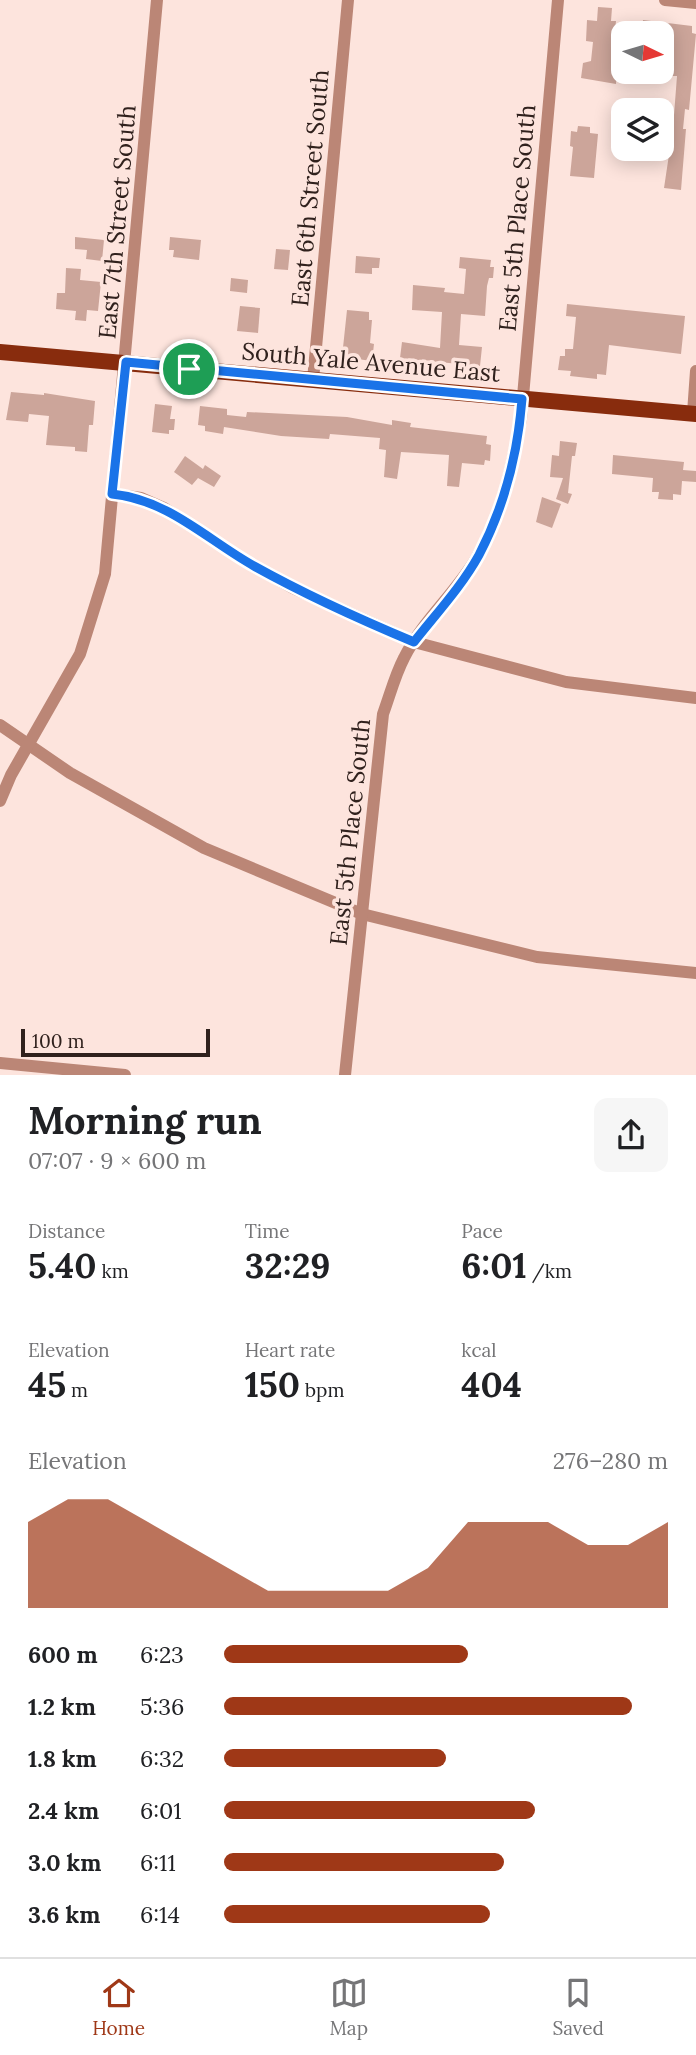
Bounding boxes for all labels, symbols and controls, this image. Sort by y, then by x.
north arrow [611,21,674,84]
map controls [611,21,674,161]
street label: East 6th Street South [284,68,336,308]
button: layers [611,98,674,161]
street label: East 5th Place South [492,103,542,333]
street label: East 7th Street South [91,104,143,340]
street label: South Yale Avenue East [240,335,502,389]
pin [159,339,219,399]
icon: arrive [170,350,208,388]
street label: East 5th Place South [323,717,377,947]
scale bar [21,1026,210,1058]
text: 100 m [32,1029,85,1053]
text: Morning run [28,1096,262,1144]
button: share [594,1098,668,1172]
text: 07:07 · 9 × 600 m [28,1146,206,1175]
text: Distance [28,1219,105,1243]
text: Time [245,1219,289,1243]
text: Pace [461,1219,503,1243]
text: 5.40 [28,1243,96,1288]
text: 32:29 [245,1243,330,1288]
text: 6:01 [461,1243,527,1288]
text: km [96,1259,129,1283]
text: /km [527,1259,572,1283]
text: Elevation [28,1338,110,1362]
text: Heart rate [245,1338,335,1362]
text: kcal [461,1338,496,1362]
text: 45 [28,1362,66,1407]
text: 150 [245,1362,300,1407]
text: 404 [461,1362,522,1407]
text: m [66,1378,88,1402]
text: bpm [300,1378,344,1402]
text: Elevation [28,1446,127,1475]
text: 276–280 m [553,1446,668,1475]
text: 600 m [28,1640,98,1669]
text: 6:23 [140,1640,184,1669]
text: 1.2 km [28,1692,96,1721]
text: 5:36 [140,1692,184,1721]
text: 1.8 km [28,1744,97,1773]
text: 6:32 [140,1744,184,1773]
text: 2.4 km [28,1796,99,1825]
text: 6:01 [140,1796,182,1825]
text: 3.0 km [28,1848,101,1877]
text: 6:11 [140,1848,176,1877]
text: 3.6 km [28,1900,100,1929]
text: 6:14 [140,1900,180,1929]
tab: Home [92,1974,145,2040]
tab: Map [329,1974,368,2040]
tab: Saved [552,1974,604,2040]

